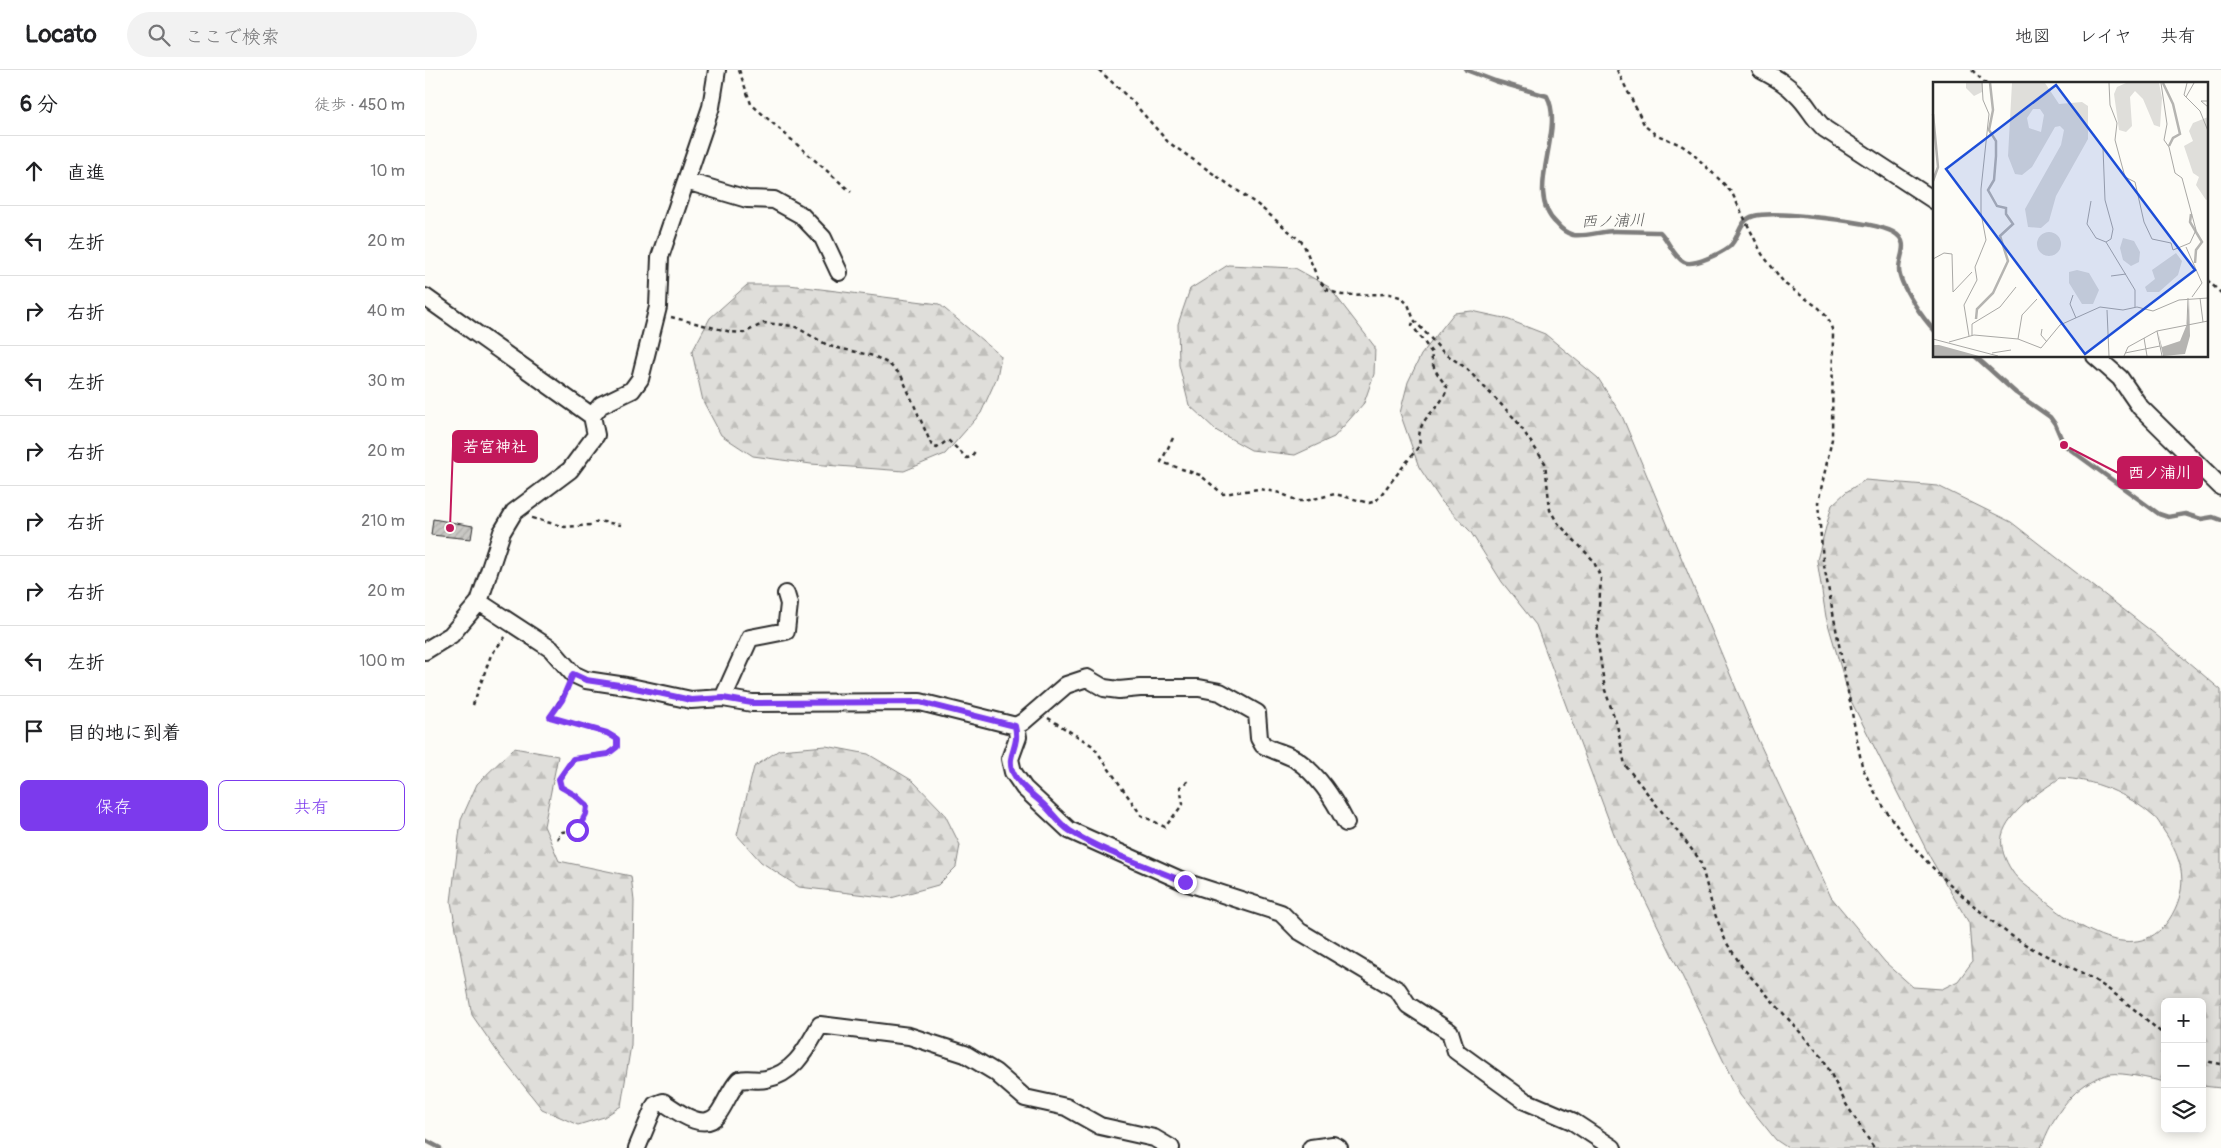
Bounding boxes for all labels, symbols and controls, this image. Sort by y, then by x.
search box [127,12,477,57]
text: Locato [25,20,97,49]
icon: search [145,21,173,49]
text: ここで検索 [185,25,280,49]
text: 地図 [2015,25,2051,48]
text: レイヤ [2079,25,2132,48]
text: 共有 [2160,25,2196,48]
inset map [1933,82,2209,358]
text: 6 分 [20,91,58,118]
text: 徒歩 · 450 m [314,95,405,115]
icon: ahead [20,157,48,185]
text: 直進 [67,161,105,185]
text: 10 m [370,161,405,181]
water label: 西ノ浦川 [1581,210,1645,232]
icon: left [20,227,48,255]
text: 左折 [67,231,105,255]
text: 20 m [367,231,405,251]
icon: right [20,297,48,325]
text: 右折 [67,301,105,325]
text: 40 m [367,301,405,321]
icon: left [20,367,48,395]
text: 左折 [67,371,105,395]
text: 30 m [367,371,405,391]
callout: 若宮神社 [453,431,537,462]
icon: right [20,437,48,465]
text: 若宮神社 [463,437,527,457]
text: 右折 [67,441,105,465]
text: 20 m [367,441,405,461]
callout: 西ノ浦川 [2118,457,2202,488]
text: 西ノ浦川 [2128,463,2192,483]
icon: right [20,507,48,535]
text: 右折 [67,511,105,535]
text: 210 m [361,511,405,531]
icon: right [20,577,48,605]
text: 右折 [67,581,105,605]
text: 20 m [367,581,405,601]
icon: left [20,647,48,675]
text: 左折 [67,651,105,675]
text: 100 m [359,651,405,671]
icon: arrive [20,717,48,745]
text: 目的地に到着 [67,721,181,745]
button: 保存 [20,780,208,831]
button: 共有 [218,780,405,831]
route start [566,819,589,842]
route end [1174,871,1197,894]
map controls [2161,998,2206,1133]
button: + [2161,998,2206,1043]
button: − [2161,1043,2206,1088]
button: layers [2161,1088,2206,1133]

